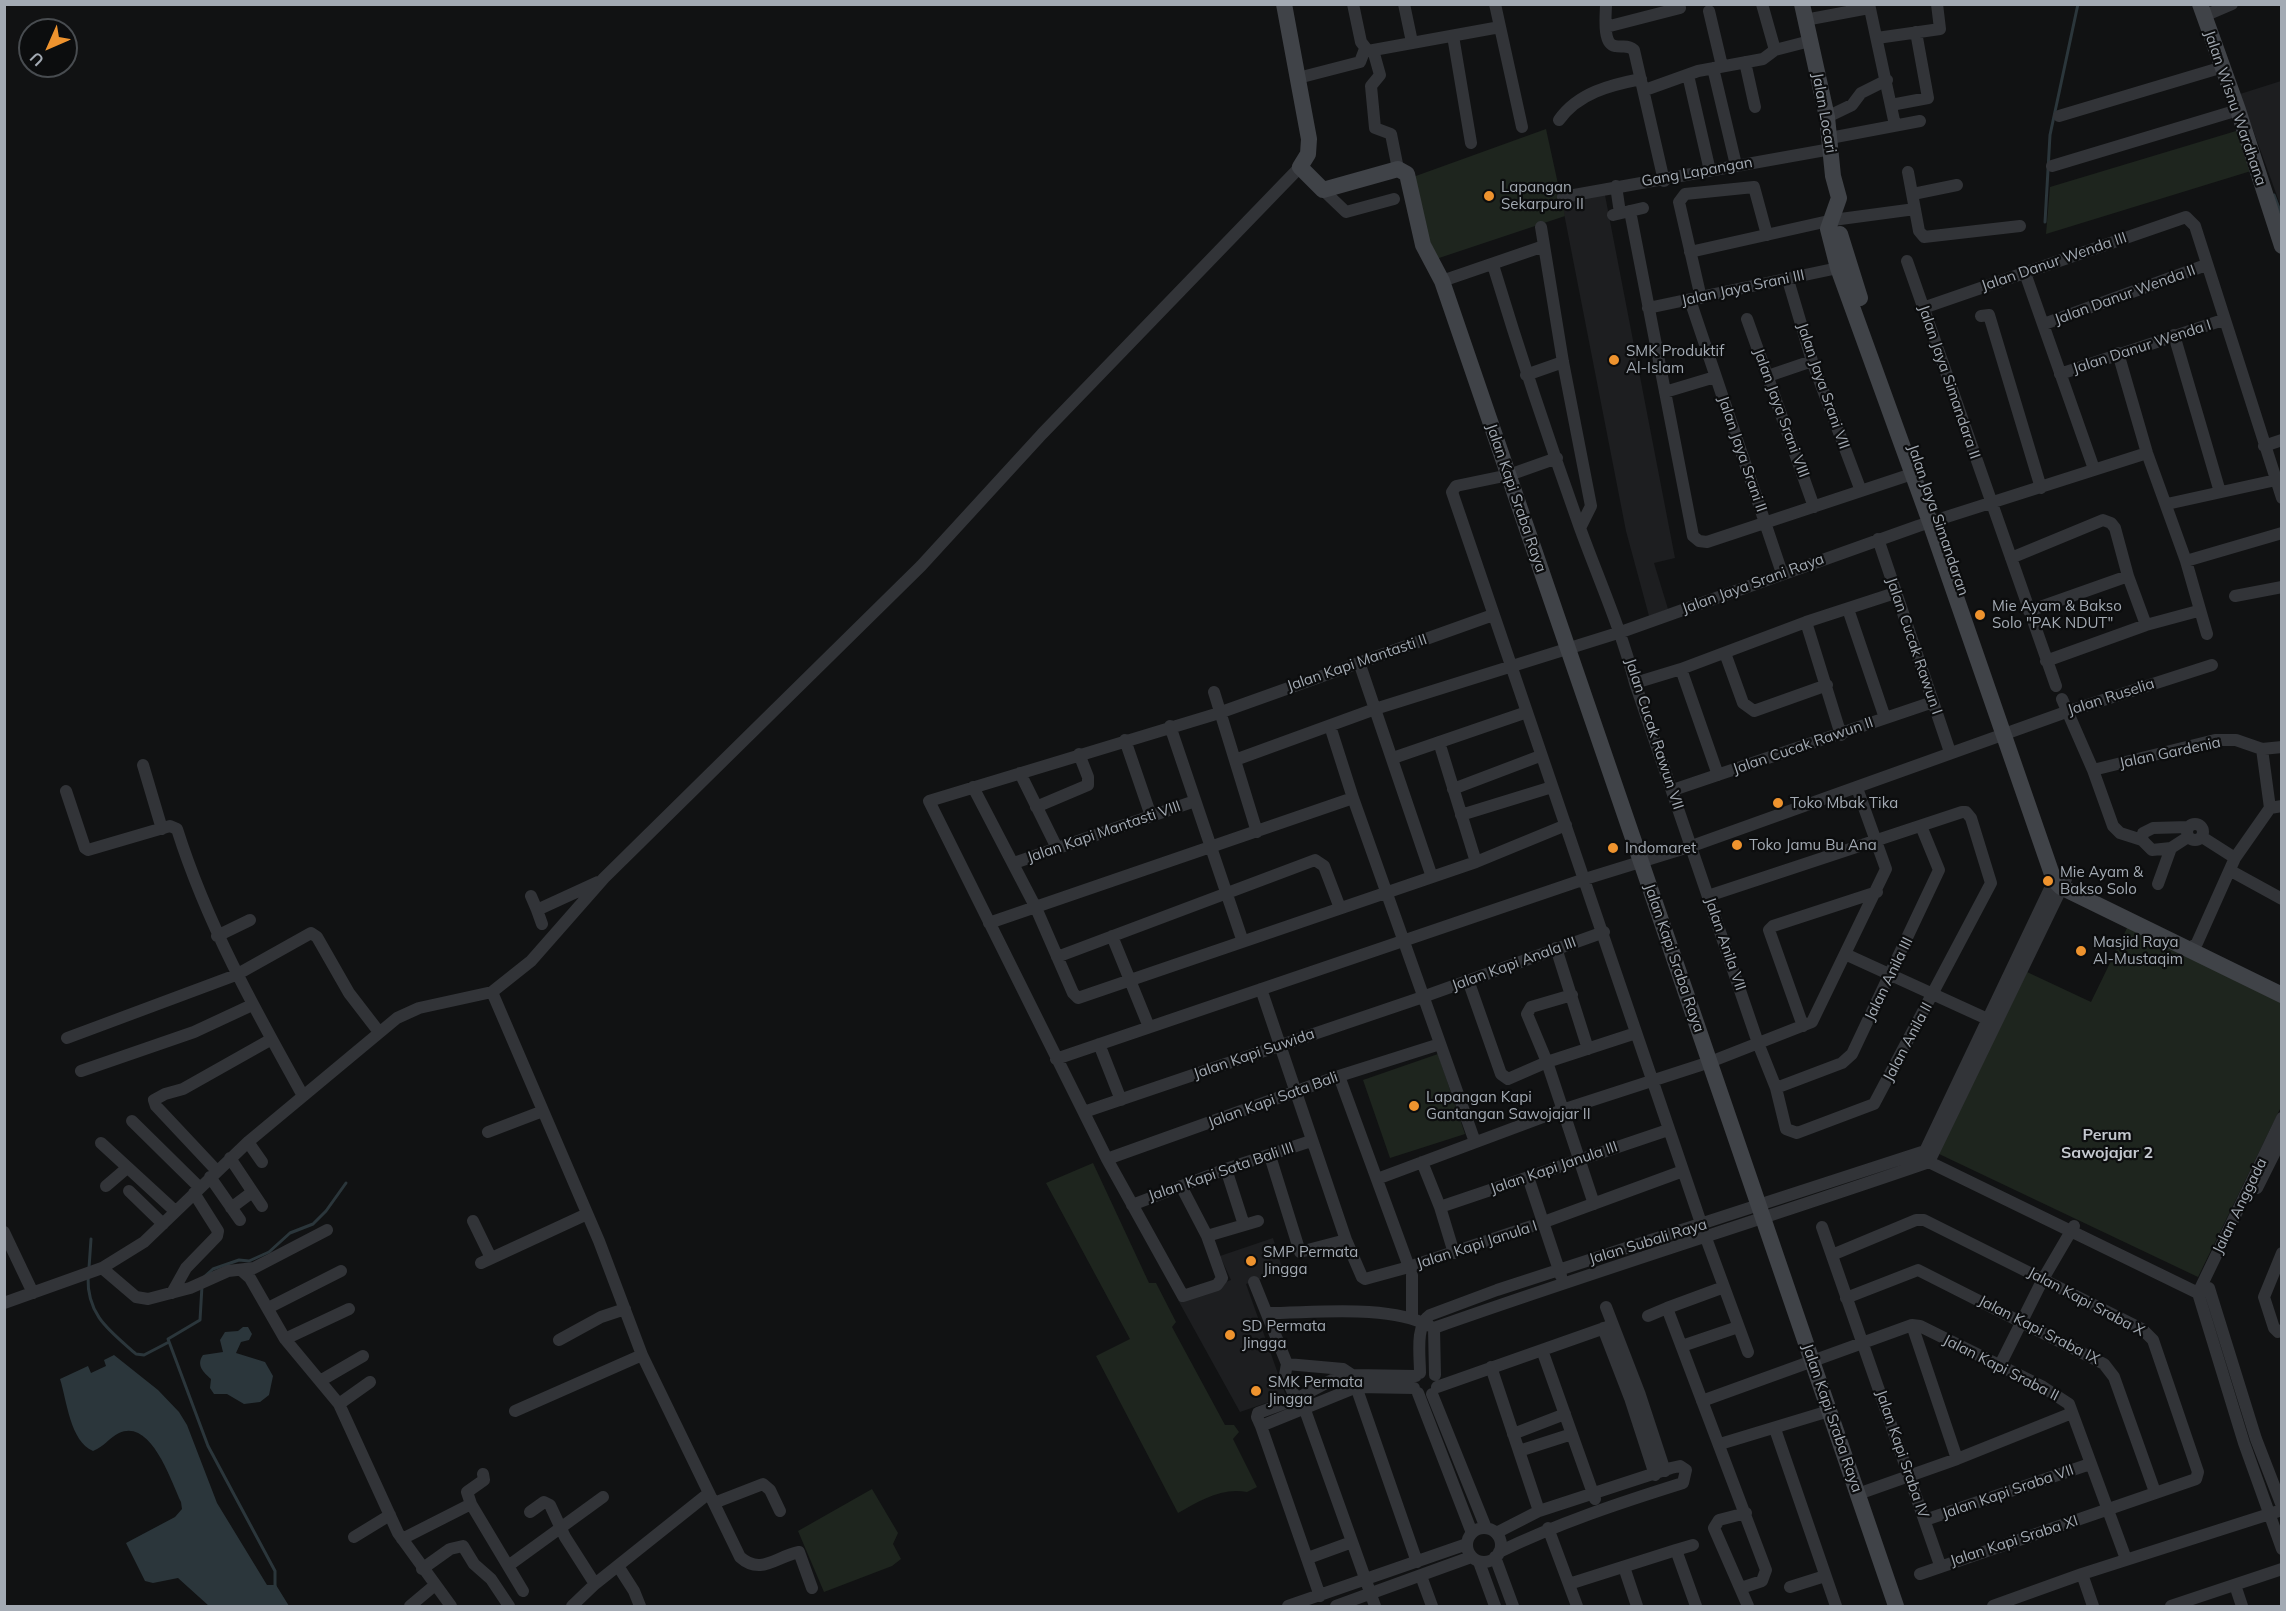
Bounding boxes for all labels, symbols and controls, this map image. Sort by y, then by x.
north arrow [18,18,78,78]
street label: Jalan Wisnu Wardhana [2200,28,2270,188]
text: U [25,48,48,71]
street label: Jalan Locari [1808,71,1840,155]
street label: Gang Lapangan [1640,153,1754,191]
place label: Lapangan Sekarpuro II [1501,178,1584,213]
marker: Lapangan Sekarpuro II [1482,189,1496,203]
street label: Jalan Danur Wenda III [1979,229,2129,295]
street label: Jalan Danur Wenda II [2052,261,2198,329]
street label: Jalan Jaya Srani III [1680,266,1806,310]
street label: Jalan Jaya Simandara II [1914,303,1984,461]
street label: Jalan Danur Wenda I [2070,316,2214,378]
street label: Jalan Jaya Srani VII [1793,321,1853,451]
place label: SMK Produktif Al-Islam [1626,342,1724,377]
street label: Jalan Jaya Srani VIII [1749,346,1813,480]
marker: SMK Produktif Al-Islam [1607,353,1621,367]
street label: Jalan Jaya Srani II [1714,394,1770,514]
street label: Jalan Kapi Sraba Raya [1482,421,1550,575]
street label: Jalan Jaya Simandaran [1904,442,1972,598]
street label: Jalan Jaya Srani Raya [1680,550,1826,618]
street label: Jalan Cucak Rawun I [1882,575,1946,717]
place label: Mie Ayam & Bakso Solo "PAK NDUT" [1992,597,2122,632]
marker: Mie Ayam & Bakso Solo "PAK NDUT" [1973,608,1987,622]
street label: Jalan Kapi Mantasti II [1285,631,1429,695]
street label: Jalan Cucak Rawun VII [1621,656,1687,812]
street label: Jalan Ruselia [2065,675,2157,719]
street label: Jalan Cucak Rawun II [1730,713,1876,779]
street label: Jalan Gardenia [2118,733,2222,773]
place label: Toko Mbak Tika [1790,794,1898,812]
marker: Toko Mbak Tika [1771,796,1785,810]
street label: Jalan Kapi Mantasti VIII [1025,797,1183,867]
place label: Toko Jamu Bu Ana [1749,836,1877,854]
marker: Toko Jamu Bu Ana [1730,838,1744,852]
place label: Indomaret [1625,839,1696,857]
marker: Indomaret [1606,841,1620,855]
place label: Mie Ayam & Bakso Solo [2060,863,2143,898]
marker: Mie Ayam & Bakso Solo [2041,874,2055,888]
street label: Jalan Kapi Sraba Raya [1640,881,1708,1035]
street label: Jalan Anila VII [1701,895,1749,993]
street label: Jalan Kapi Anala III [1449,933,1579,995]
place label: Masjid Raya Al-Mustaqim [2093,933,2183,968]
street label: Jalan Anila III [1861,934,1917,1024]
marker: Masjid Raya Al-Mustaqim [2074,944,2088,958]
street label: Jalan Anila II [1880,999,1936,1085]
street label: Jalan Kapi Suwida [1191,1025,1317,1083]
street label: Jalan Kapi Sata Bali [1206,1068,1340,1132]
place label: Lapangan Kapi Gantangan Sawojajar II [1426,1088,1591,1123]
marker: Lapangan Kapi Gantangan Sawojajar II [1407,1099,1421,1113]
district label: Perum Sawojajar 2 [2061,1125,2153,1163]
street label: Jalan Kapi Janula III [1488,1138,1620,1198]
street label: Jalan Kapi Sata Bali III [1146,1139,1296,1205]
street label: Jalan Anggada [2209,1155,2271,1257]
street label: Jalan Subali Raya [1587,1216,1709,1268]
street label: Jalan Kapi Janula I [1414,1217,1540,1273]
place label: SMP Permata Jingga [1263,1243,1358,1278]
marker: SMP Permata Jingga [1244,1254,1258,1268]
street label: Jalan Kapi Sraba X [2025,1264,2147,1340]
street label: Jalan Kapi Sraba IX [1975,1292,2103,1368]
place label: SD Permata Jingga [1242,1317,1326,1352]
marker: SD Permata Jingga [1223,1328,1237,1342]
street label: Jalan Kapi Sraba II [1940,1331,2062,1405]
street label: Jalan Kapi Sraba Raya [1798,1341,1866,1495]
place label: SMK Permata Jingga [1268,1373,1363,1408]
marker: SMK Permata Jingga [1249,1384,1263,1398]
street label: Jalan Kapi Sraba IV [1872,1388,1932,1520]
street label: Jalan Kapi Sraba VII [1940,1461,2076,1523]
street label: Jalan Kapi Sraba XI [1948,1512,2080,1570]

